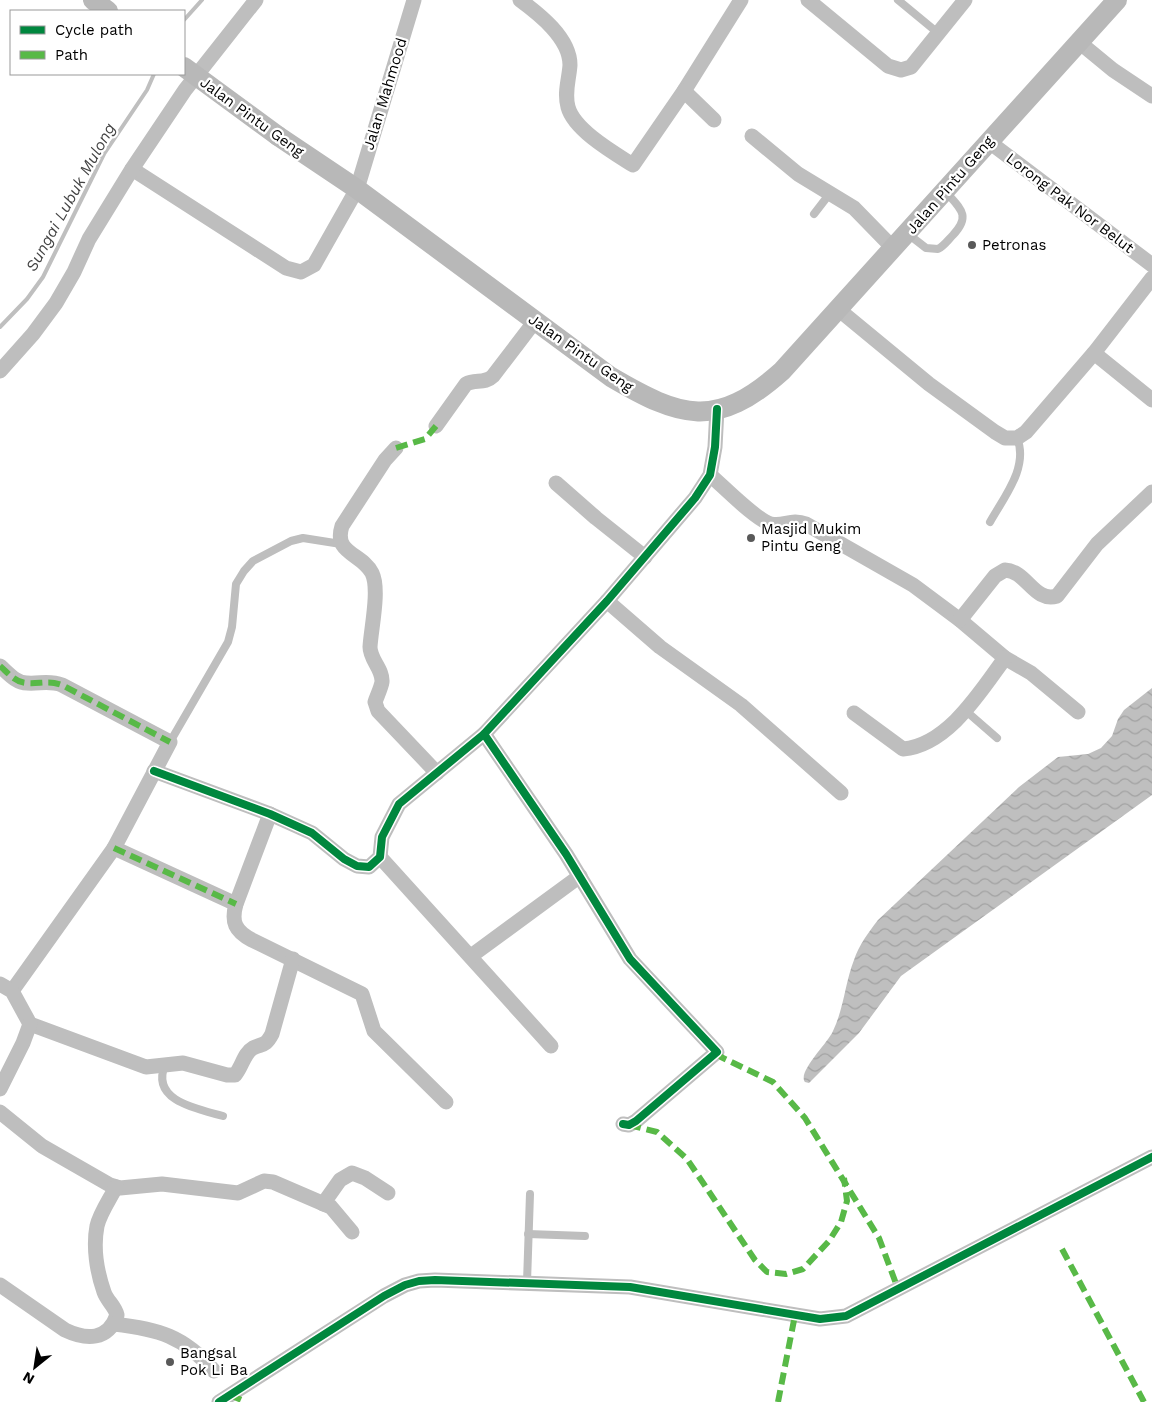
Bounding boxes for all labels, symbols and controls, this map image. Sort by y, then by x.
legend [10,10,185,75]
text: Cycle path [55,21,133,39]
street label: Jalan Mahmood [359,36,411,152]
text: Path [55,46,88,64]
street label: Jalan Pintu Geng [197,73,307,161]
water label: Sungai Lubuk Mulong [22,120,119,275]
street label: Jalan Pintu Geng [903,132,997,238]
street label: Lorong Pak Nor Belut [1003,149,1138,257]
place label: Petronas [982,236,1046,254]
marker: Petronas [966,239,978,251]
street label: Jalan Pintu Geng [525,310,637,396]
place label: Masjid Mukim Pintu Geng [761,520,861,555]
marker: Masjid Mukim Pintu Geng [745,532,757,544]
north arrow [10,1342,60,1392]
place label: Bangsal Pok Li Ba [180,1344,248,1379]
marker: Bangsal Pok Li Ba [164,1356,176,1368]
text: N [20,1369,37,1388]

